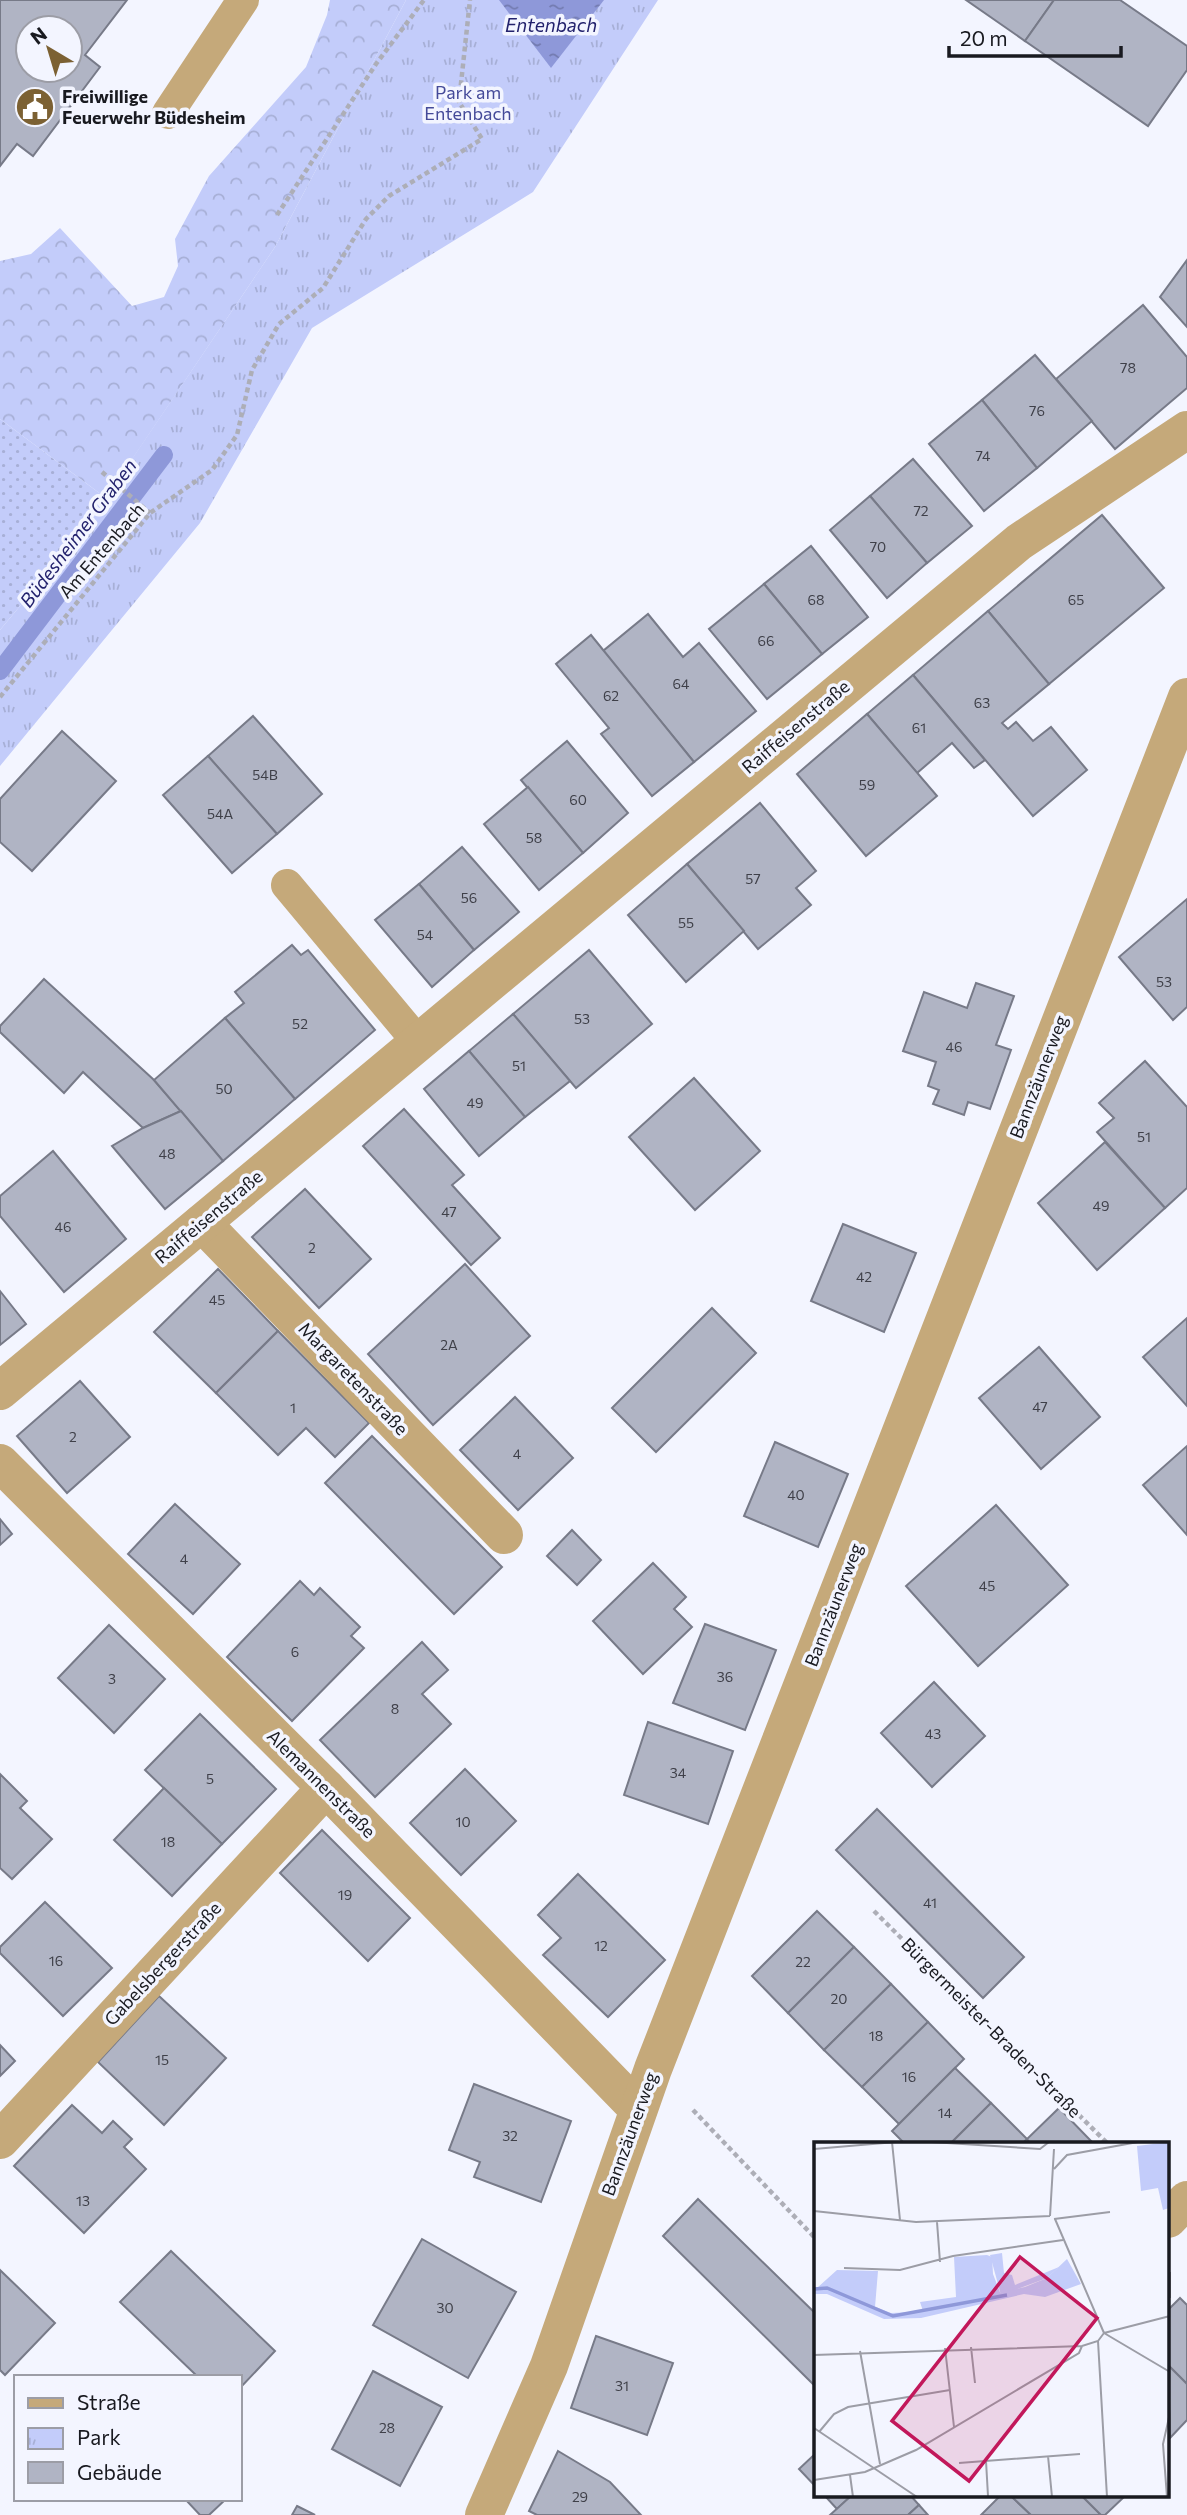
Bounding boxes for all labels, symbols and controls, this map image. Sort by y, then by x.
water label: Entenbach [505,13,597,36]
north arrow [14,14,84,84]
scale bar [949,14,1120,58]
text: N [26,22,51,49]
text: 20 m [960,25,1008,50]
park label: Park am Entenbach [424,81,512,124]
place label: Freiwillige Feuerwehr Büdesheim [62,85,245,128]
public building icon: Freiwillige Feuerwehr Büdesheim [14,86,56,128]
house number: 78 [1120,359,1136,376]
house number: 76 [1029,402,1045,419]
house number: 74 [976,447,991,464]
water label: Büdesheimer Graben [14,454,141,611]
street label: Am Entenbach [54,498,149,602]
house number: 72 [913,502,929,519]
house number: 70 [870,538,886,555]
house number: 68 [808,591,825,608]
house number: 65 [1068,591,1084,608]
house number: 66 [758,632,775,649]
house number: 64 [673,675,690,692]
street label: Raiffeisenstraße [737,675,854,778]
house number: 62 [603,687,619,704]
house number: 63 [974,694,990,711]
house number: 61 [912,719,926,736]
house number: 54B [252,766,278,783]
house number: 59 [859,776,875,793]
house number: 60 [569,791,587,808]
house number: 54A [207,805,233,822]
house number: 58 [526,829,542,846]
house number: 57 [745,870,761,887]
house number: 56 [461,889,477,906]
house number: 55 [678,914,694,931]
house number: 54 [417,926,434,943]
house number: 53 [1156,973,1172,990]
house number: 53 [574,1010,590,1027]
street label: Bannzäunerweg [1004,1012,1072,1141]
house number: 52 [292,1015,308,1032]
house number: 46 [946,1038,962,1055]
house number: 51 [512,1057,526,1074]
house number: 50 [215,1080,233,1097]
house number: 49 [467,1094,483,1111]
house number: 51 [1137,1128,1151,1145]
house number: 48 [159,1145,175,1162]
street label: Raiffeisenstraße [150,1165,267,1268]
house number: 49 [1093,1197,1109,1214]
house number: 47 [441,1203,457,1220]
house number: 46 [55,1218,71,1235]
house number: 2 [308,1239,316,1256]
house number: 42 [856,1268,872,1285]
house number: 45 [209,1291,225,1308]
street label: Margaretenstraße [294,1317,413,1439]
house number: 2A [440,1336,458,1353]
house number: 47 [1032,1398,1048,1415]
house number: 1 [290,1399,296,1416]
house number: 2 [69,1428,77,1445]
house number: 4 [513,1445,522,1462]
house number: 40 [787,1486,805,1503]
street label: Bannzäunerweg [799,1540,867,1669]
house number: 4 [180,1550,189,1567]
house number: 45 [979,1577,995,1594]
house number: 6 [291,1643,299,1660]
house number: 36 [717,1668,733,1685]
house number: 3 [108,1670,116,1687]
house number: 8 [391,1700,399,1717]
street label: Alemannenstraße [263,1724,381,1842]
house number: 43 [925,1725,941,1742]
house number: 34 [670,1764,687,1781]
house number: 5 [206,1770,214,1787]
house number: 10 [455,1813,471,1830]
house number: 18 [161,1833,175,1850]
house number: 19 [338,1886,352,1903]
house number: 41 [923,1894,937,1911]
street label: Gabelsbergerstraße [99,1897,225,2030]
street label: Bürgermeister-Braden-Straße [897,1933,1086,2122]
house number: 12 [594,1937,608,1954]
house number: 16 [49,1952,63,1969]
house number: 22 [795,1953,811,1970]
house number: 20 [831,1990,847,2007]
house number: 18 [869,2027,883,2044]
house number: 15 [155,2051,169,2068]
street label: Bannzäunerweg [596,2068,662,2199]
house number: 16 [902,2068,916,2085]
house number: 14 [938,2104,953,2121]
house number: 32 [502,2127,518,2144]
inset map [814,2142,1170,2498]
house number: 13 [76,2192,90,2209]
house number: 30 [436,2299,454,2316]
legend [14,2375,242,2501]
house number: 31 [615,2377,629,2394]
text: Straße [77,2389,141,2414]
house number: 28 [379,2419,395,2436]
text: Park [77,2424,121,2449]
text: Gebäude [77,2459,162,2484]
house number: 29 [572,2488,588,2505]

